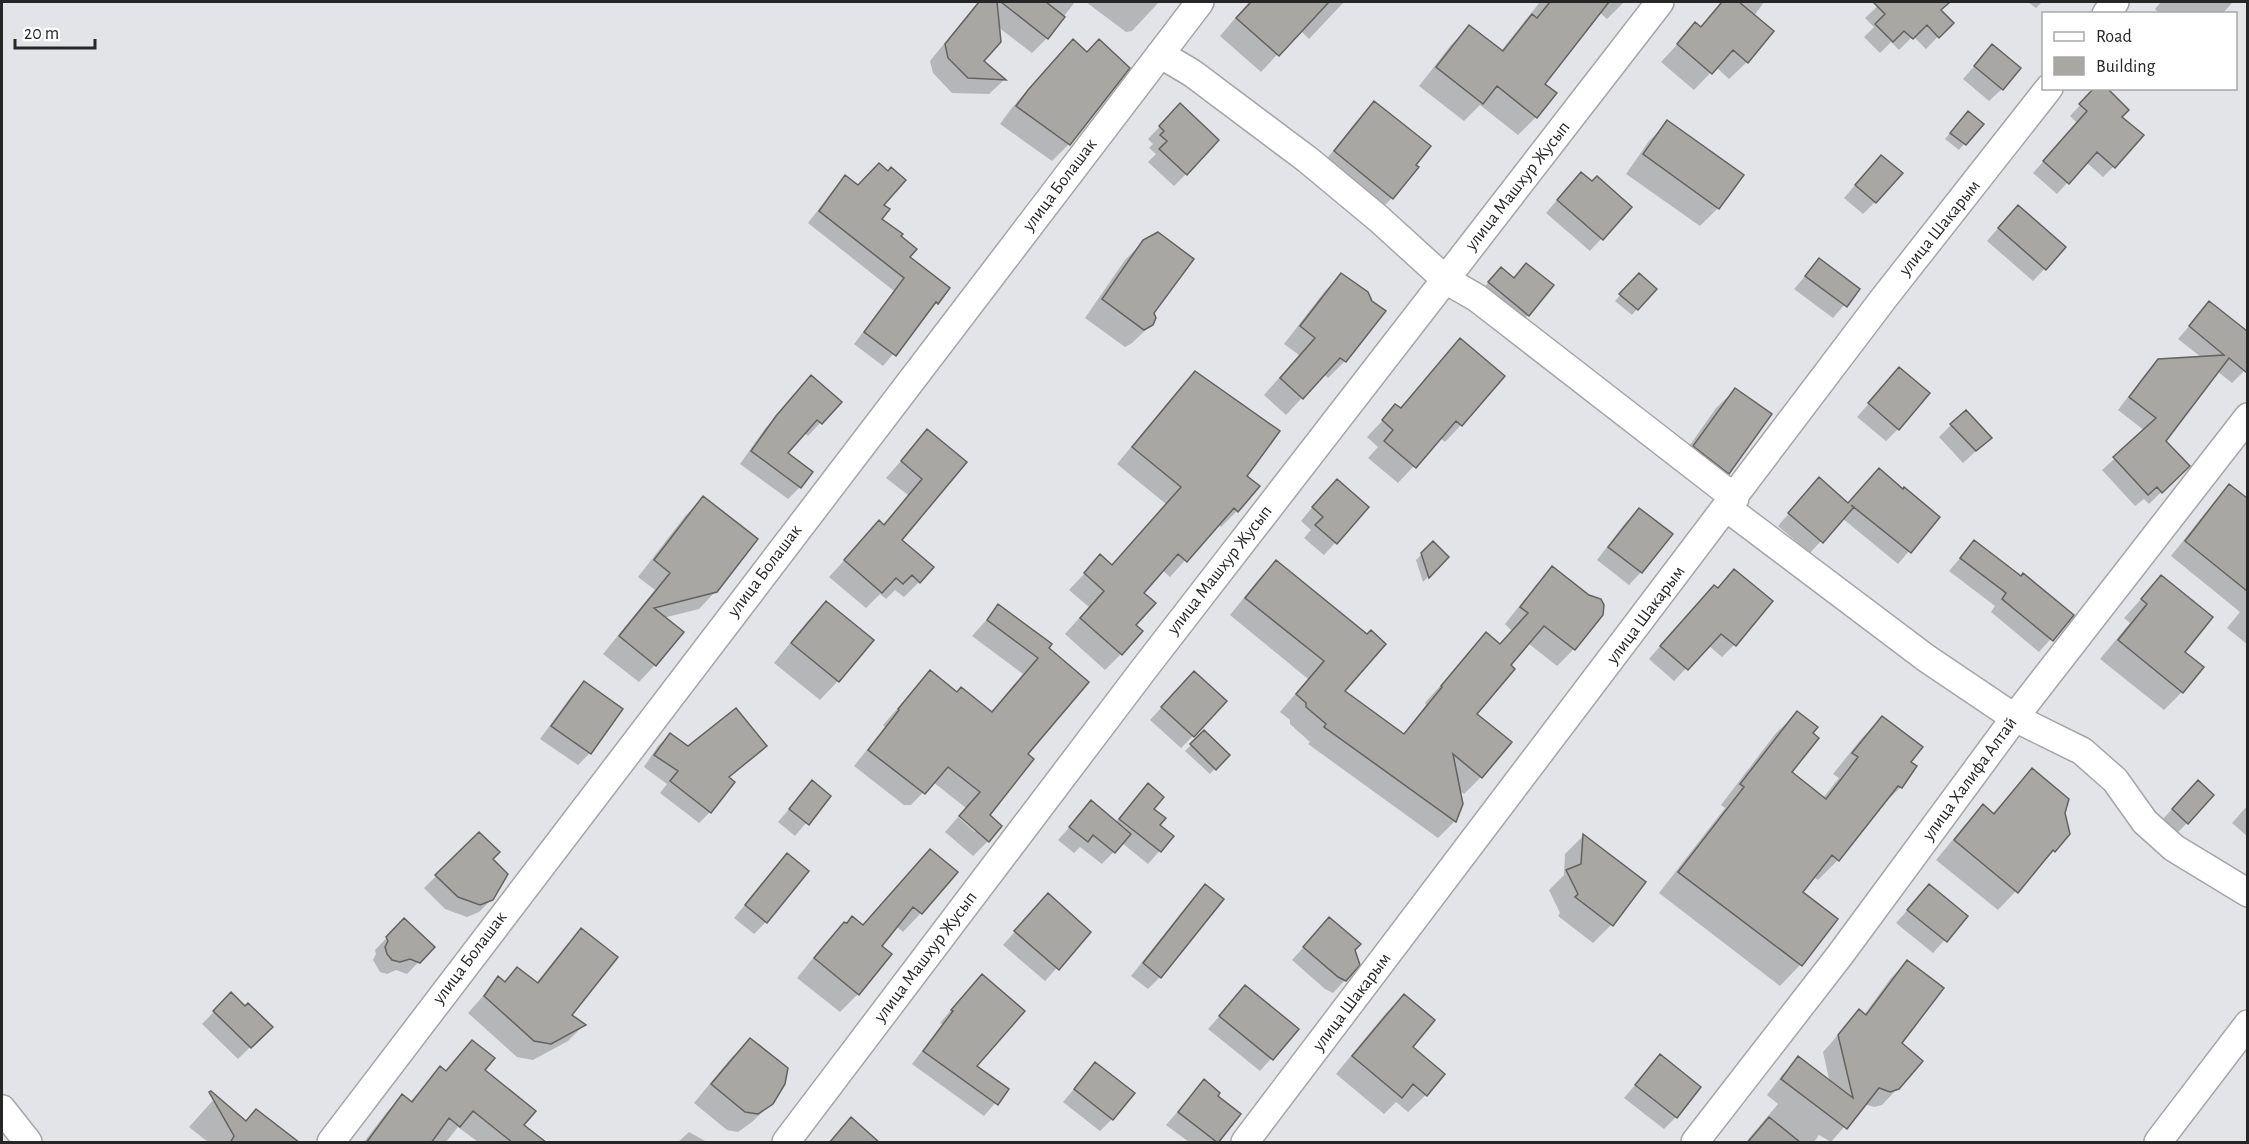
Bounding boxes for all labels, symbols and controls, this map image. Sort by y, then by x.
scale bar [15,12,94,50]
legend [2042,12,2237,90]
text: 20 m [24,25,59,43]
text: Road [2096,28,2132,46]
text: Building [2096,58,2156,76]
street label: улица Машхур Жусып [1462,118,1574,255]
street label: улица Болашак [1019,135,1101,235]
street label: улица Шакарым [1895,177,1984,280]
street label: улица Машхур Жусып [1164,502,1276,639]
street label: улица Болашак [724,521,806,621]
street label: улица Шакарым [1603,563,1689,668]
street label: улица Халифа Алтай [1919,714,2021,845]
street label: улица Машхур Жусып [871,888,981,1026]
street label: улица Болашак [429,908,511,1008]
street label: улица Шакарым [1309,950,1395,1055]

